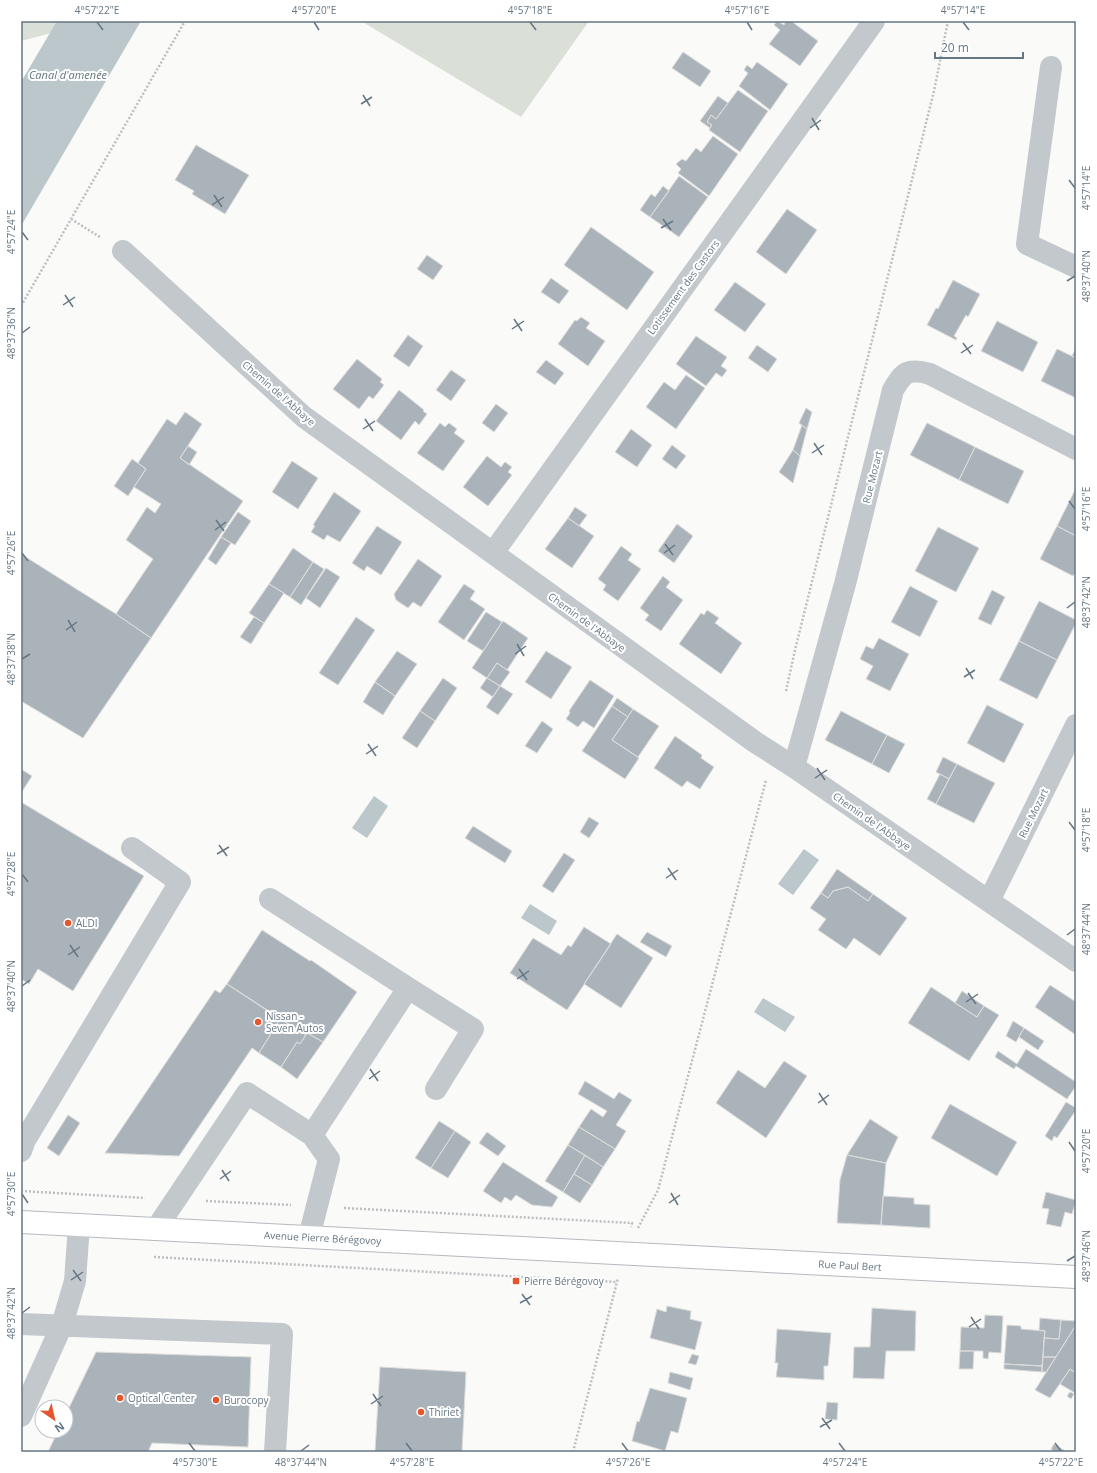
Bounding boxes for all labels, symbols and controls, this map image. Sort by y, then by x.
text: 4°57'22"E [75,3,119,17]
text: 4°57'20"E [292,3,336,17]
text: 4°57'18"E [508,3,552,17]
text: 4°57'16"E [725,3,769,17]
text: 4°57'14"E [941,3,985,17]
scale bar [935,34,1023,60]
text: 20 m [941,39,969,56]
water label: Canal d'amenée [29,67,108,82]
text: 4°57'14"E [1079,166,1093,210]
text: 4°57'24"E [4,210,18,254]
street label: Lotissement des Castors [644,237,722,337]
text: 48°37'40"N [1079,250,1093,302]
text: 48°37'36"N [4,307,18,359]
street label: Chemin de l'Abbaye [240,357,319,429]
street label: Rue Mozart [859,449,885,505]
text: 4°57'16"E [1079,487,1093,531]
text: 4°57'26"E [4,531,18,575]
text: 48°37'42"N [1079,576,1093,628]
street label: Chemin de l'Abbaye [546,589,629,655]
text: 48°37'38"N [4,633,18,685]
street label: Rue Mozart [1015,786,1051,840]
street label: Chemin de l'Abbaye [830,789,914,853]
text: 4°57'18"E [1079,808,1093,852]
text: 4°57'28"E [4,852,18,896]
text: 48°37'44"N [1079,903,1093,955]
place label: ALDI [76,916,98,930]
marker: ALDI [63,918,73,928]
text: 48°37'40"N [4,960,18,1012]
place label: Nissan - Seven Autos [266,1009,323,1035]
marker: Nissan - Seven Autos [253,1017,263,1027]
text: 4°57'20"E [1079,1129,1093,1173]
text: 4°57'30"E [4,1172,18,1216]
street label: Avenue Pierre Bérégovoy [264,1228,383,1248]
text: 48°37'46"N [1079,1230,1093,1282]
street label: Rue Paul Bert [818,1257,882,1274]
place label: Pierre Bérégovoy [524,1274,605,1288]
marker: Pierre Bérégovoy [511,1276,521,1286]
text: 48°37'42"N [4,1287,18,1339]
place label: Optical Center [128,1391,195,1405]
marker: Optical Center [115,1393,125,1403]
place label: Burocopy [224,1393,270,1407]
marker: Burocopy [211,1395,221,1405]
north arrow [34,1399,74,1439]
place label: Thiriet [429,1405,459,1419]
marker: Thiriet [416,1407,426,1417]
text: N [52,1419,68,1436]
text: 4°57'30"E [173,1455,217,1469]
text: 48°37'44"N [275,1455,327,1469]
text: 4°57'28"E [390,1455,434,1469]
text: 4°57'26"E [606,1455,650,1469]
text: 4°57'24"E [823,1455,867,1469]
text: 4°57'22"E [1039,1455,1083,1469]

